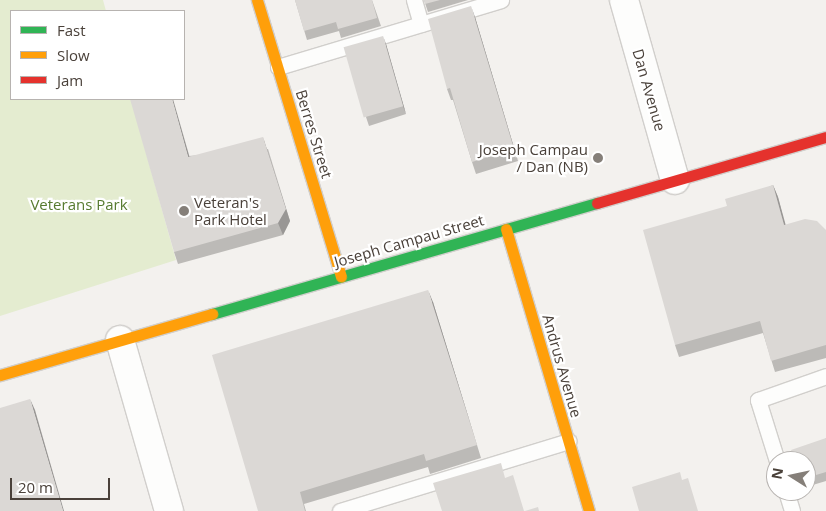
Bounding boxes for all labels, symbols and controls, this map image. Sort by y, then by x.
legend [10,10,185,100]
text: Fast [57,20,86,40]
text: Slow [57,45,90,65]
street label: Dan Avenue [629,47,669,133]
text: Jam [57,70,83,90]
street label: Berres Street [292,88,336,180]
place label: Joseph Campau / Dan (NB) [479,140,588,175]
marker: Joseph Campau / Dan (NB) [592,152,604,164]
place label: Veteran's Park Hotel [194,193,267,228]
park label: Veterans Park [30,196,128,214]
marker: Veteran's Park Hotel [178,205,190,217]
street label: Joseph Campau Street [332,211,486,271]
street label: Andrus Avenue [539,312,585,420]
north arrow [766,451,816,501]
text: N [766,466,787,481]
scale bar [12,468,112,500]
text: 20 m [18,477,53,497]

